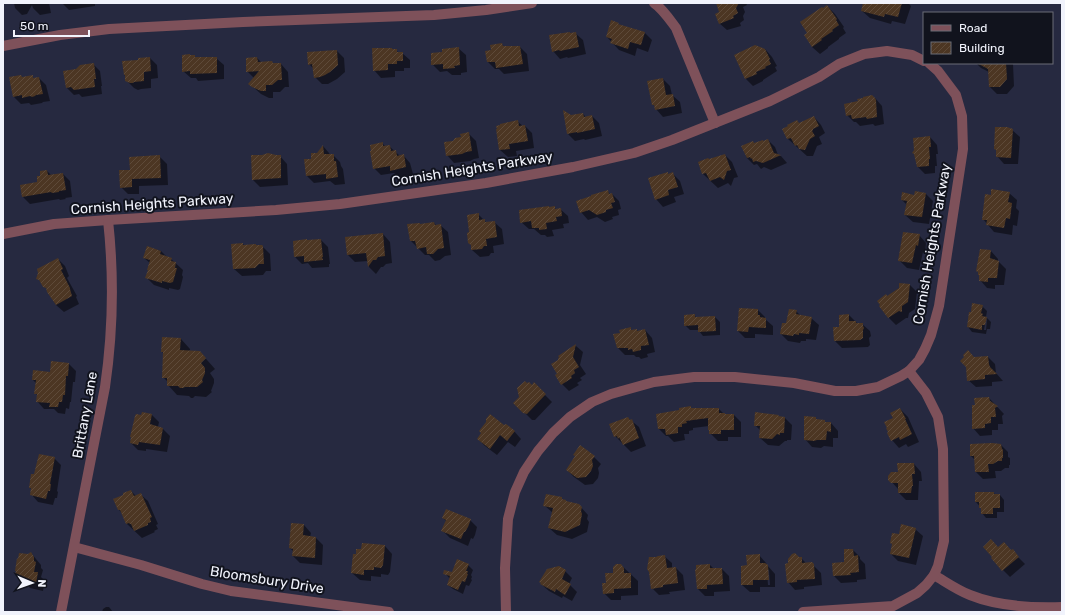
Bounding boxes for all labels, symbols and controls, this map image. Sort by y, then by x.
scale bar [14,12,89,38]
legend [923,12,1053,64]
text: 50 m [20,19,48,33]
text: Road [959,21,987,35]
text: Building [959,41,1005,55]
street label: Cornish Heights Parkway [390,148,554,190]
street label: Cornish Heights Parkway [909,162,955,326]
street label: Cornish Heights Parkway [70,190,234,218]
street label: Brittany Lane [69,370,101,460]
north arrow [12,563,52,603]
street label: Bloomsbury Drive [209,563,325,597]
text: N [35,579,48,588]

